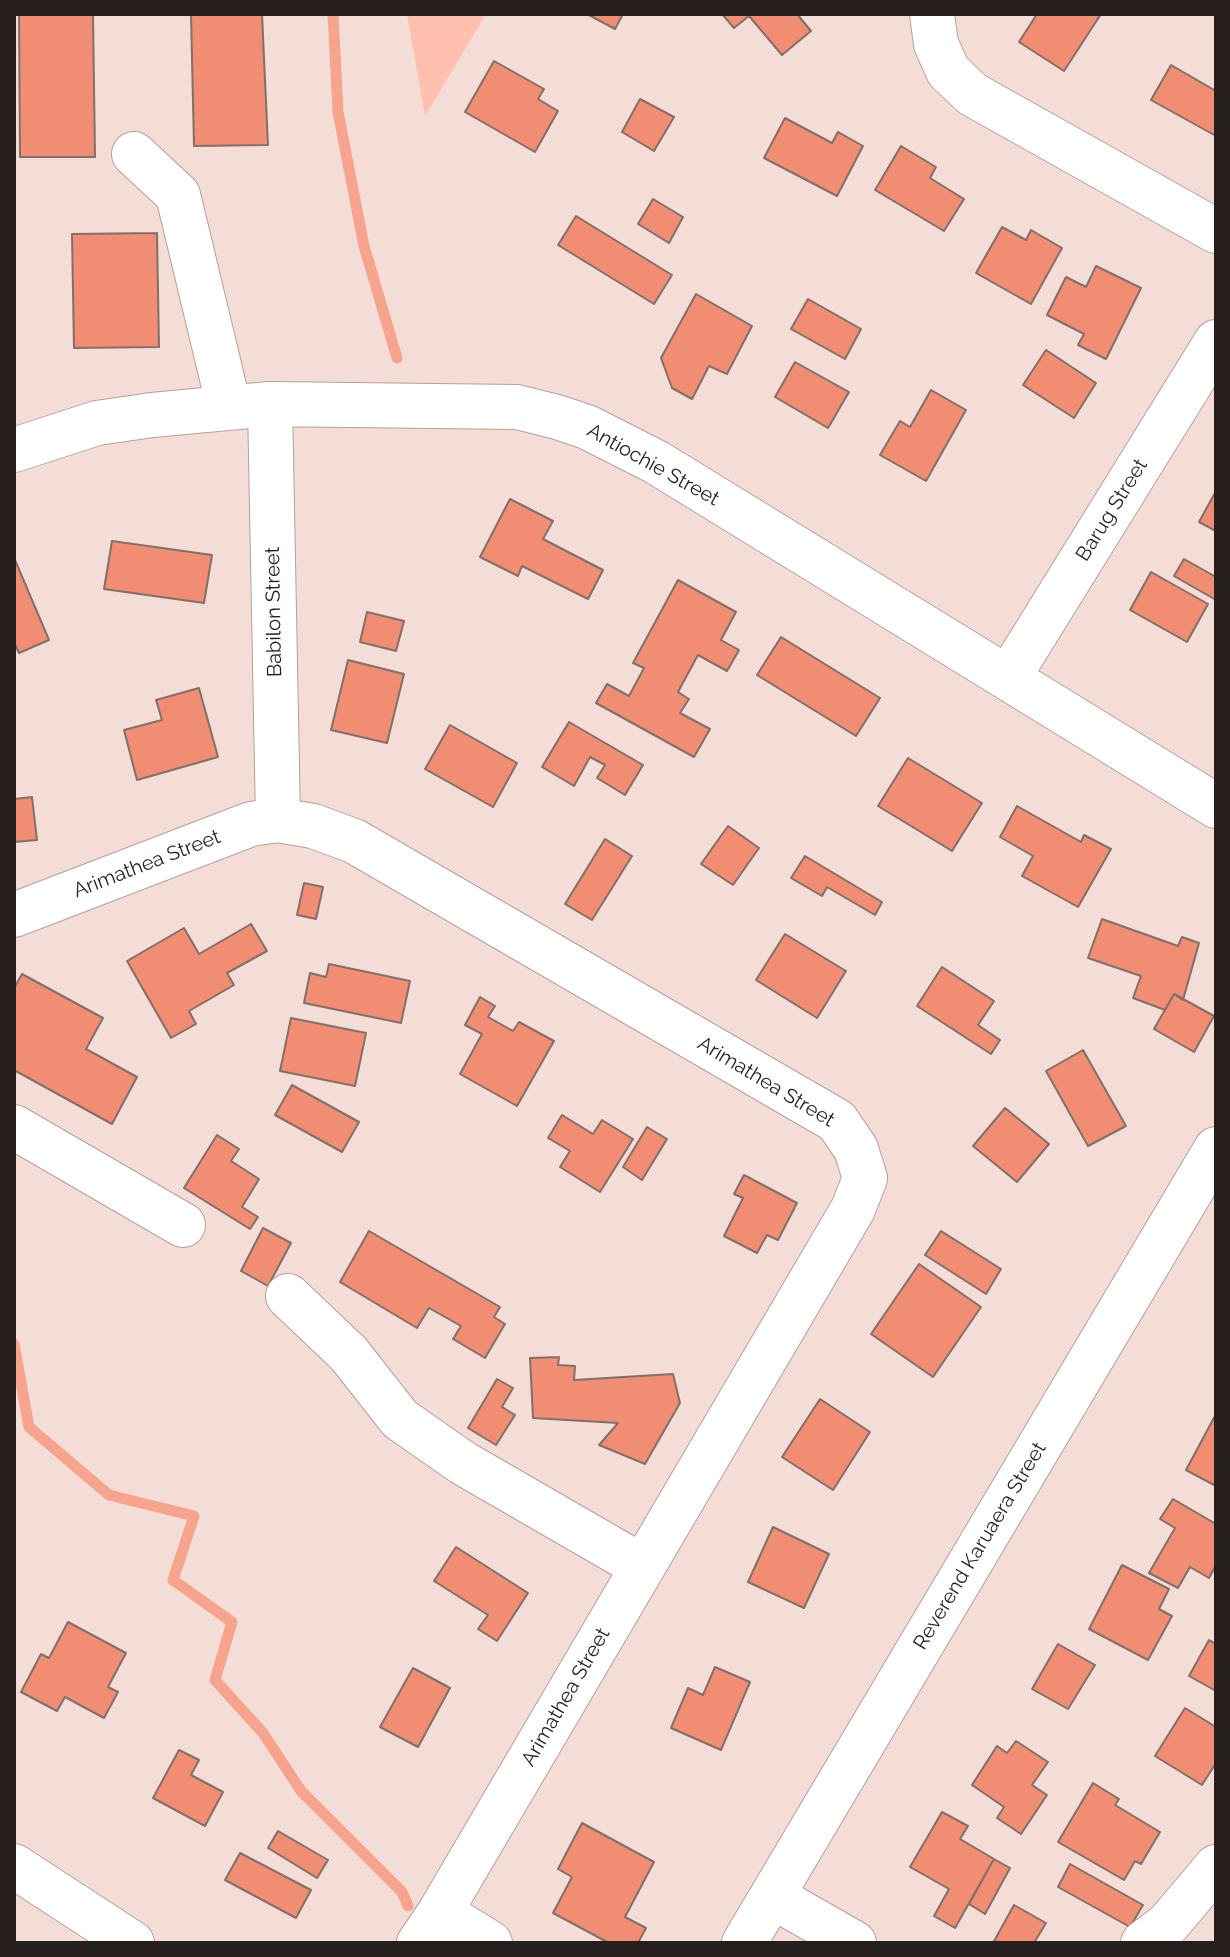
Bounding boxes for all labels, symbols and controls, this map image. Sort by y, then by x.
street label: Antiochie Street [583,419,723,511]
street label: Barug Street [1071,454,1153,566]
street label: Babilon Street [261,547,287,677]
street label: Arimathea Street [70,825,224,903]
street label: Arimathea Street [693,1032,839,1132]
street label: Reverend Karuaera Street [909,1438,1051,1654]
street label: Arimathea Street [517,1624,615,1770]

